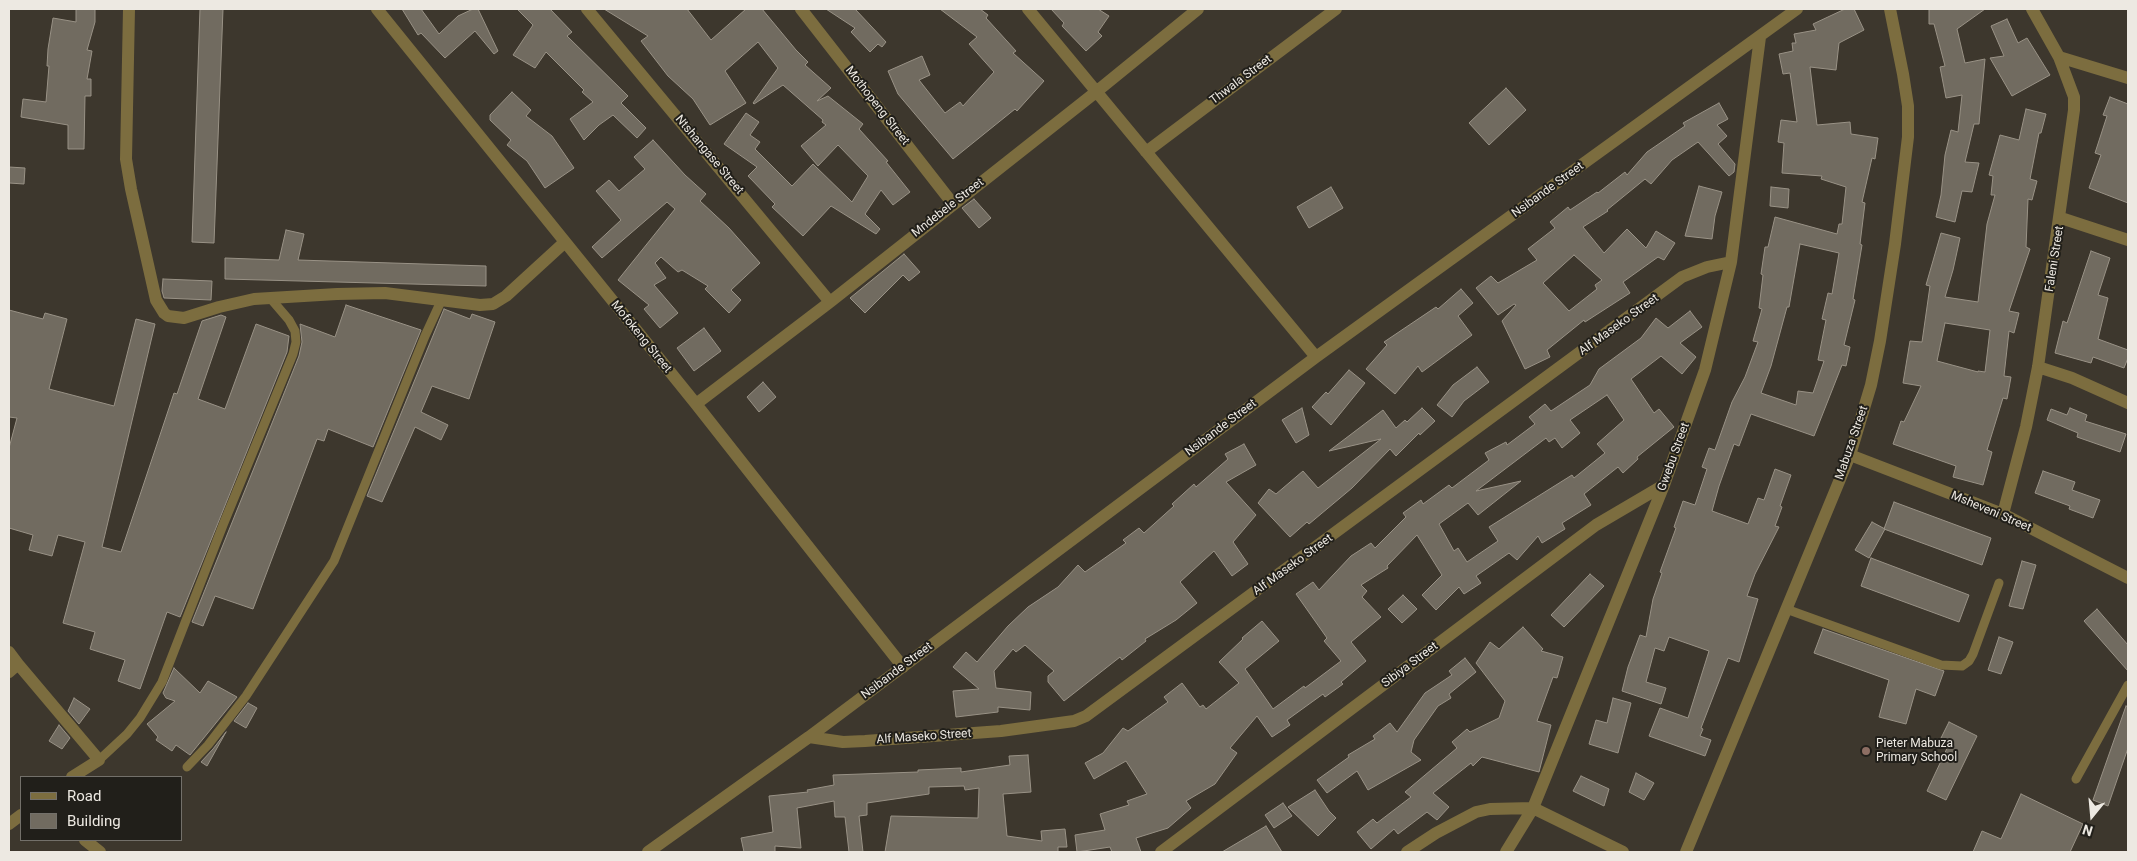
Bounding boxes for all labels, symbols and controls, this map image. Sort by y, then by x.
street label: Thwala Street [1207,52,1275,108]
street label: Mothopeng Street [842,64,912,148]
street label: Ntshangase Street [672,112,746,198]
street label: Nsibande Street [1509,159,1587,221]
street label: Mndebele Street [909,175,987,241]
street label: Faleni Street [2043,225,2067,293]
street label: Alf Maseko Street [1576,291,1662,359]
street label: Mofokeng Street [608,298,674,376]
street label: Nsibande Street [1183,397,1259,459]
street label: Mabuza Street [1833,404,1871,482]
street label: Gwebu Street [1655,421,1693,493]
street label: Msheveni Street [1949,489,2033,535]
street label: Alf Maseko Street [1250,531,1336,599]
street label: Sibiya Street [1379,639,1441,691]
street label: Nsibande Street [859,640,935,702]
street label: Alf Maseko Street [876,727,972,747]
place label: Pieter Mabuza Primary School [1876,737,1957,765]
marker: Pieter Mabuza Primary School [1860,745,1872,757]
legend [20,776,182,841]
text: Road [67,787,101,805]
north arrow [2067,791,2117,841]
text: Building [67,812,121,830]
text: N [2081,821,2095,839]

